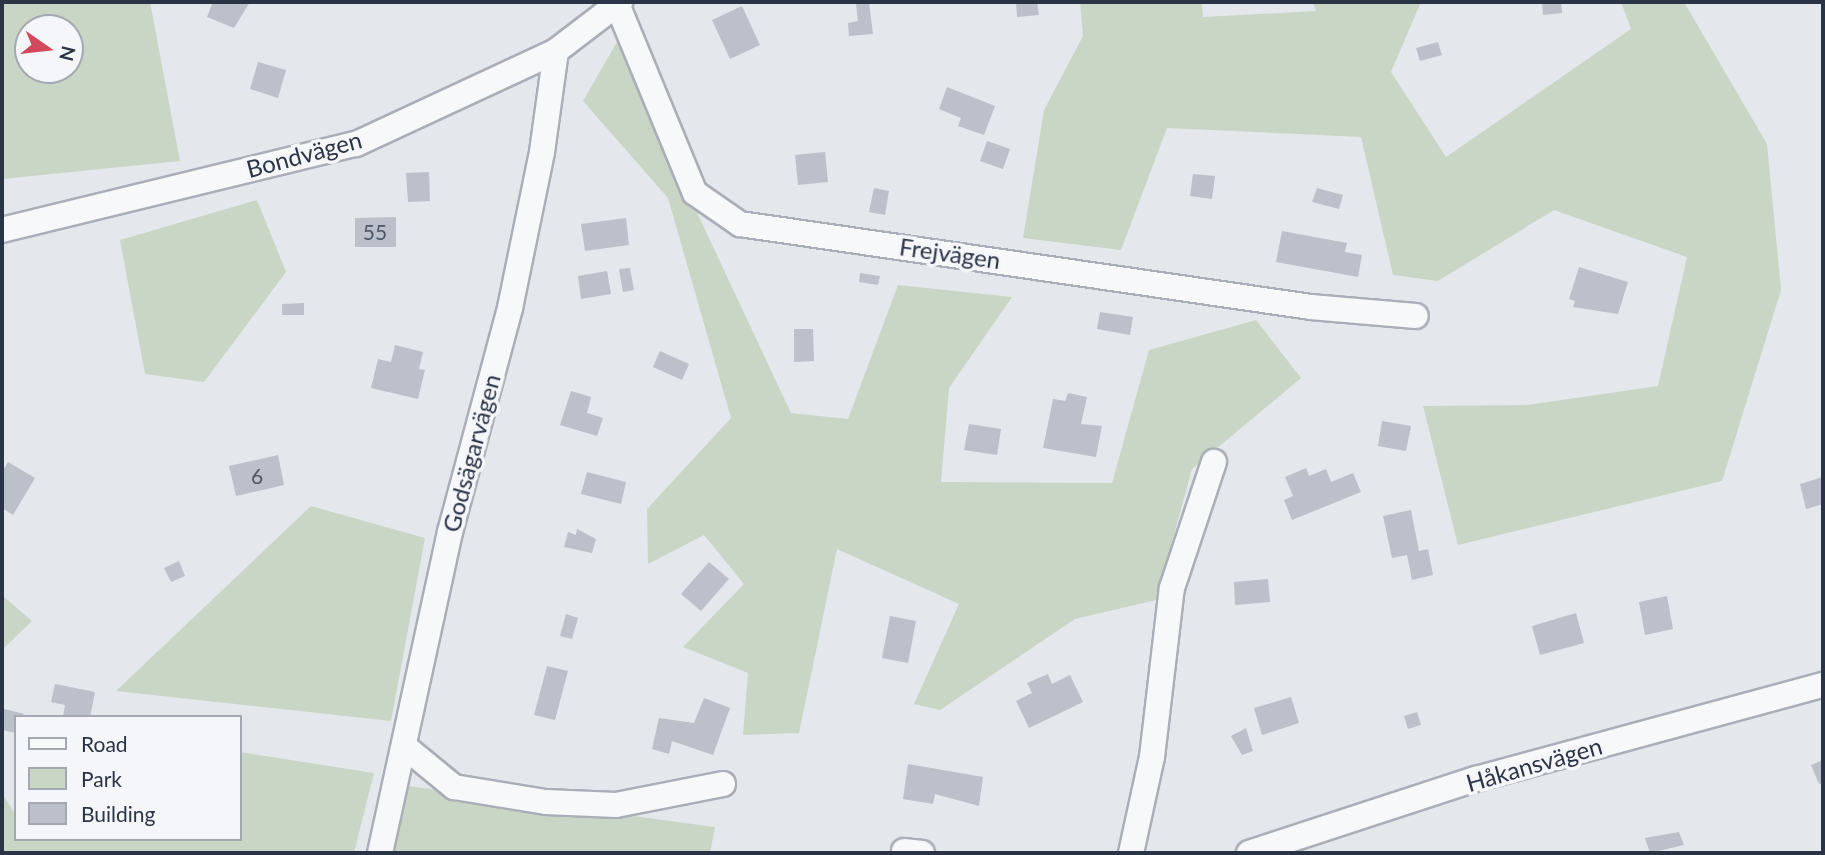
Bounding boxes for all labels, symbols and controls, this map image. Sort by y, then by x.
north arrow [14,14,84,84]
text: N [55,44,81,64]
street label: Bondvägen [243,125,365,183]
house number: 55 [363,219,387,245]
street label: Frejvägen [898,232,1002,274]
street label: Godsägarvägen [436,371,506,535]
house number: 6 [251,463,263,489]
legend [14,715,242,841]
text: Road [81,731,128,756]
street label: Håkansvägen [1463,731,1605,797]
text: Park [81,766,122,791]
text: Building [81,801,156,826]

